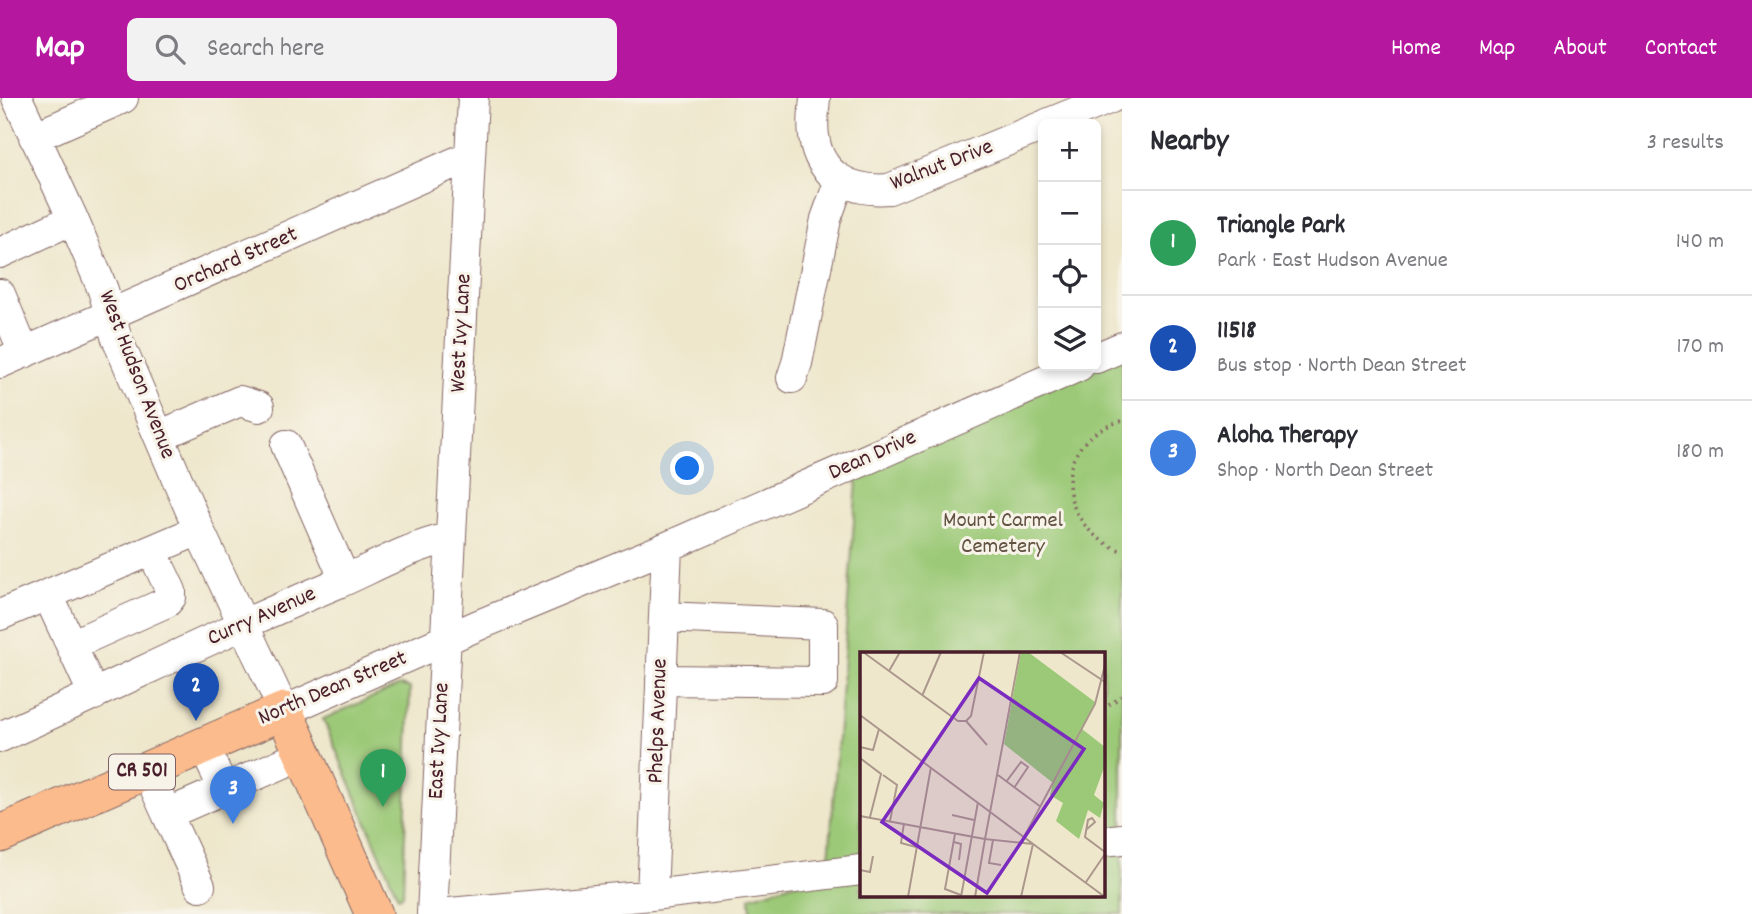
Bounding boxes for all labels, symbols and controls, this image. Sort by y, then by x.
search box [127,18,617,81]
text: Map [35,26,85,73]
icon: search [151,30,189,68]
text: Search here [207,31,325,68]
text: Home [1391,32,1441,66]
text: Map [1479,32,1515,66]
text: About [1553,32,1607,66]
text: Contact [1645,32,1717,66]
map controls [1038,119,1101,371]
button: + [1038,119,1101,182]
text: Nearby [1150,122,1228,165]
text: 3 results [1647,127,1724,160]
street label: Walnut Drive [886,131,998,201]
button: − [1038,182,1101,245]
text: Triangle Park [1217,208,1345,245]
street label: Orchard Street [169,219,303,303]
text: 1 [1170,226,1176,259]
text: 140 m [1676,226,1724,259]
button: locate [1038,245,1101,308]
text: Park · East Hudson Avenue [1217,245,1448,278]
street label: West Ivy Lane [442,273,482,393]
street label: West Hudson Avenue [89,286,183,464]
button: layers [1038,308,1101,371]
text: 11518 [1217,313,1257,350]
text: 2 [1168,331,1178,364]
text: 170 m [1677,331,1724,364]
text: Bus stop · North Dean Street [1217,350,1467,383]
text: Aloha Therapy [1217,418,1357,455]
street label: Dean Drive [824,422,922,490]
text: 3 [1168,436,1178,469]
text: 180 m [1676,436,1724,469]
your location [670,451,704,485]
text: Shop · North Dean Street [1217,455,1433,488]
park label: Mount Carmel Cemetery [943,505,1064,564]
street label: Curry Avenue [202,578,322,656]
street label: North Dean Street [253,643,413,735]
inset map [860,652,1104,897]
street label: Phelps Avenue [640,658,678,784]
pin: 2 [173,663,219,721]
street label: East Ivy Lane [420,682,460,800]
pin: 1 [360,749,406,807]
road number: CR 501 [109,754,175,790]
pin: 3 [210,766,256,824]

